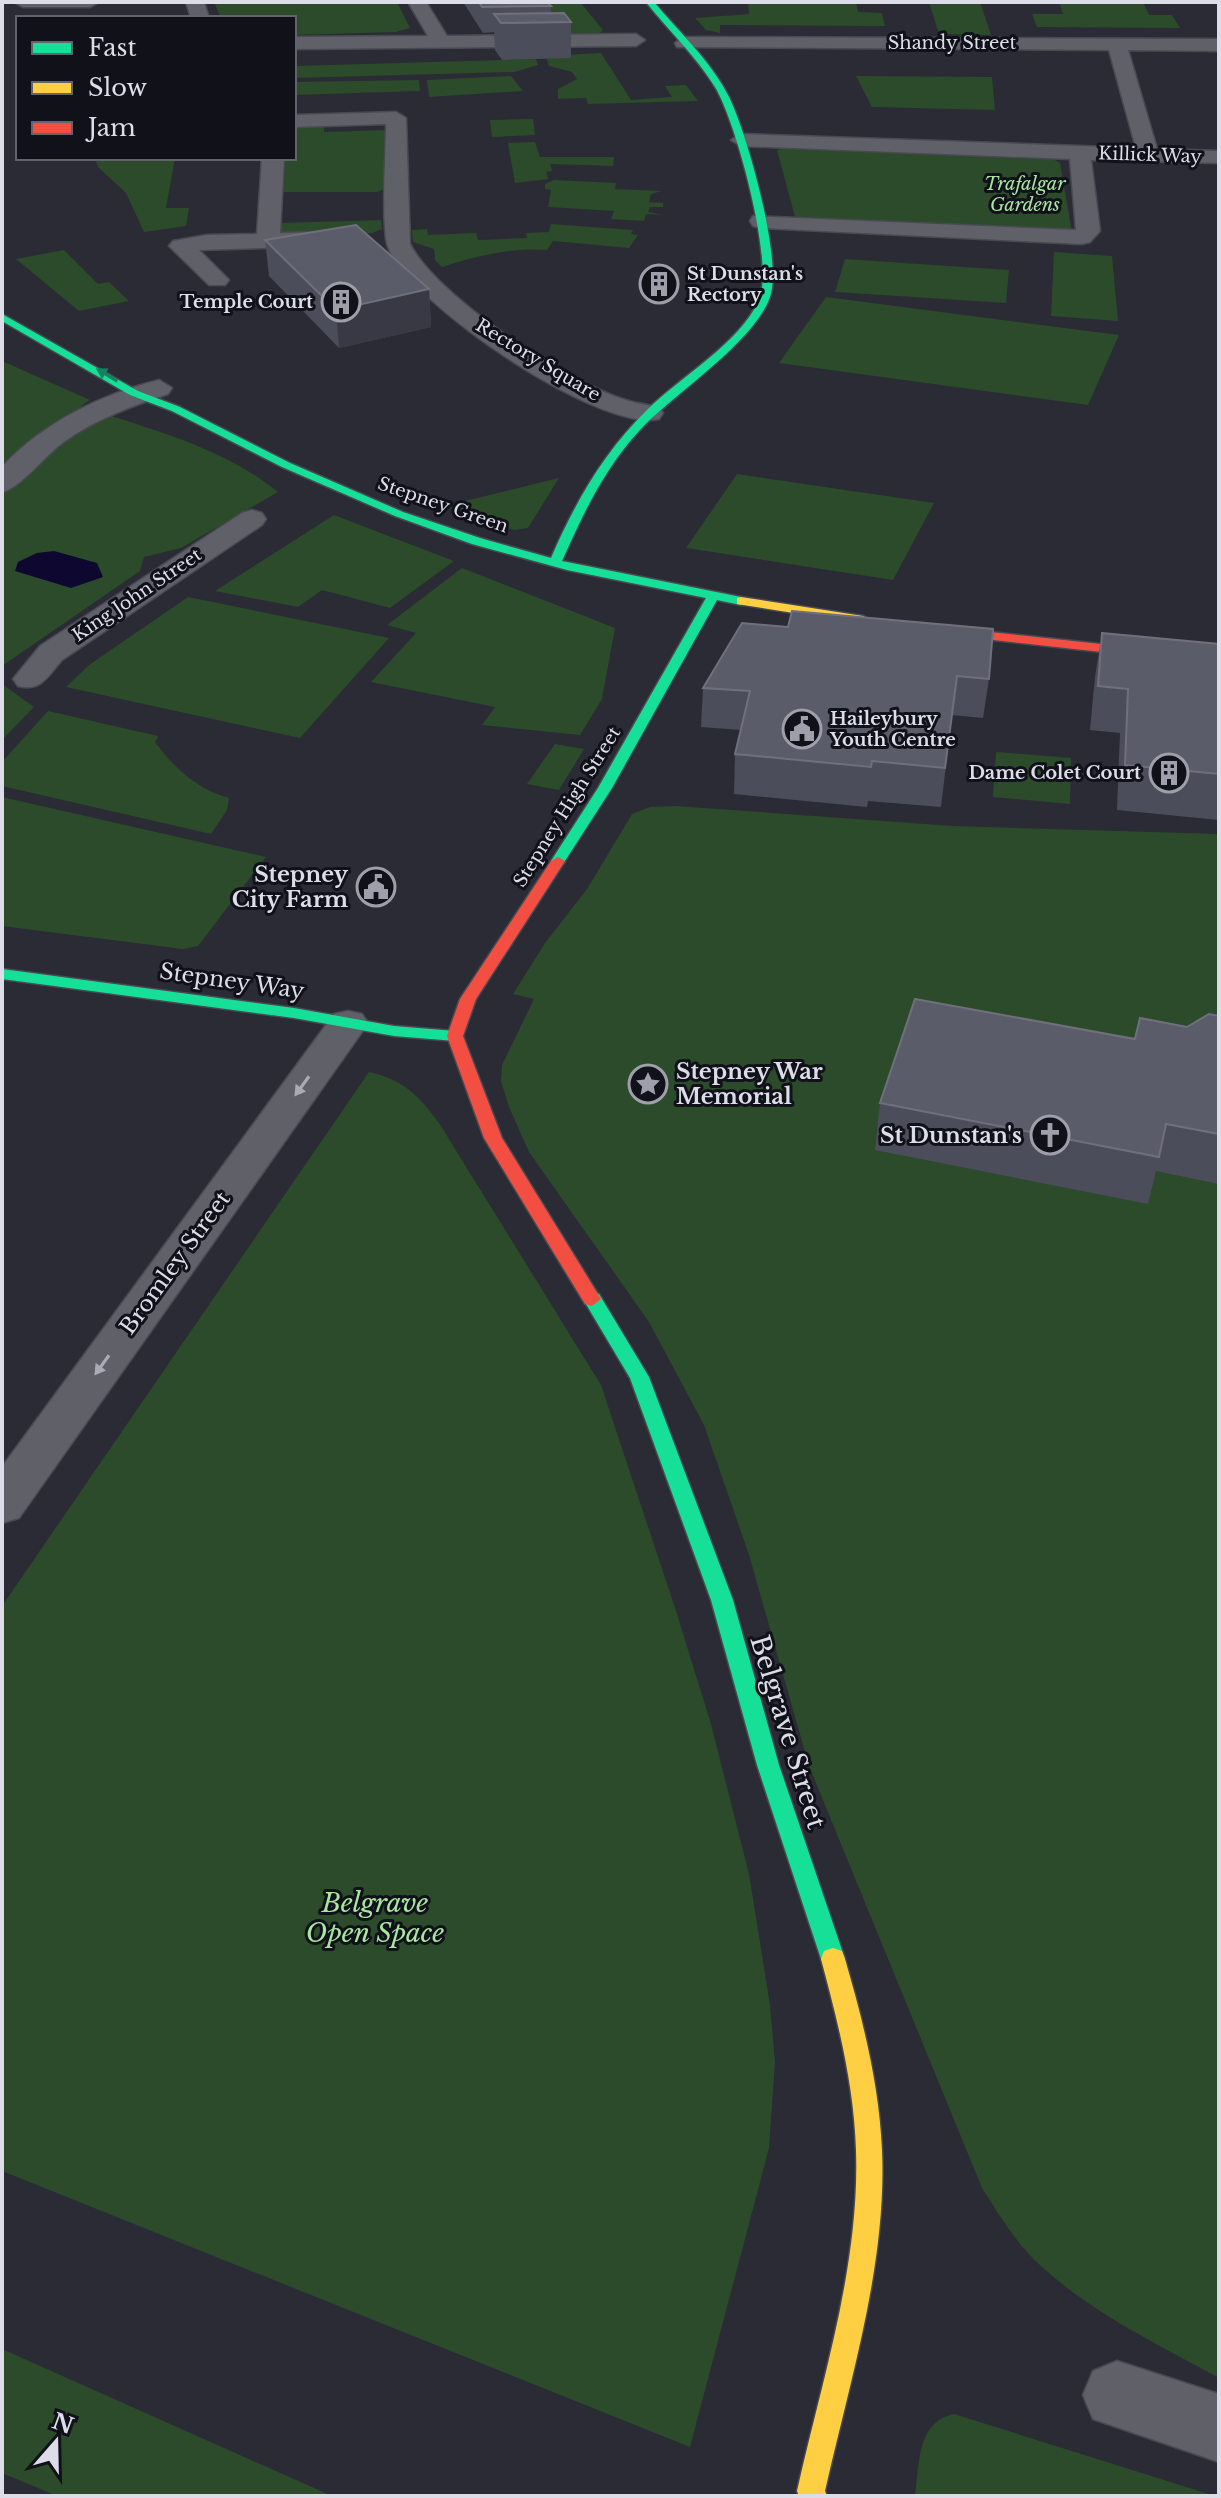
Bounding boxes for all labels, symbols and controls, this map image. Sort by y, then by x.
legend [16,16,296,160]
street label: Shandy Street [888,32,1017,54]
text: Fast [88,33,136,62]
text: Slow [88,73,147,102]
text: Jam [85,113,136,142]
street label: Killick Way [1098,142,1203,168]
park label: Trafalgar Gardens [984,173,1066,216]
building icon: St Dunstan's Rectory [638,263,680,305]
place label: St Dunstan's Rectory [687,263,803,306]
building icon: Temple Court [320,281,362,323]
place label: Temple Court [180,291,313,313]
street label: Rectory Square [472,314,604,406]
one-way arrow [96,368,118,382]
street label: Stepney Green [375,472,511,538]
street label: King John Street [68,544,206,646]
public building icon: Haileybury Youth Centre [781,708,823,750]
place label: Haileybury Youth Centre [829,708,956,751]
street label: Stepney High Street [509,723,625,891]
building icon: Dame Colet Court [1148,752,1190,794]
place label: Dame Colet Court [968,762,1141,784]
place label: Stepney City Farm [232,861,349,913]
public building icon: Stepney City Farm [355,866,397,908]
street label: Stepney Way [158,957,306,1005]
place label: Stepney War Memorial [676,1058,823,1110]
place icon: Stepney War Memorial [627,1063,669,1105]
one-way arrow [295,1076,311,1096]
church icon: St Dunstan's [1029,1114,1071,1156]
place label: St Dunstan's [880,1122,1022,1149]
street label: Bromley Street [114,1186,236,1340]
one-way arrow [94,1355,110,1376]
street label: Belgrave Street [743,1631,833,1833]
park label: Belgrave Open Space [306,1887,444,1949]
north arrow [16,2402,96,2482]
text: N [48,2407,77,2440]

